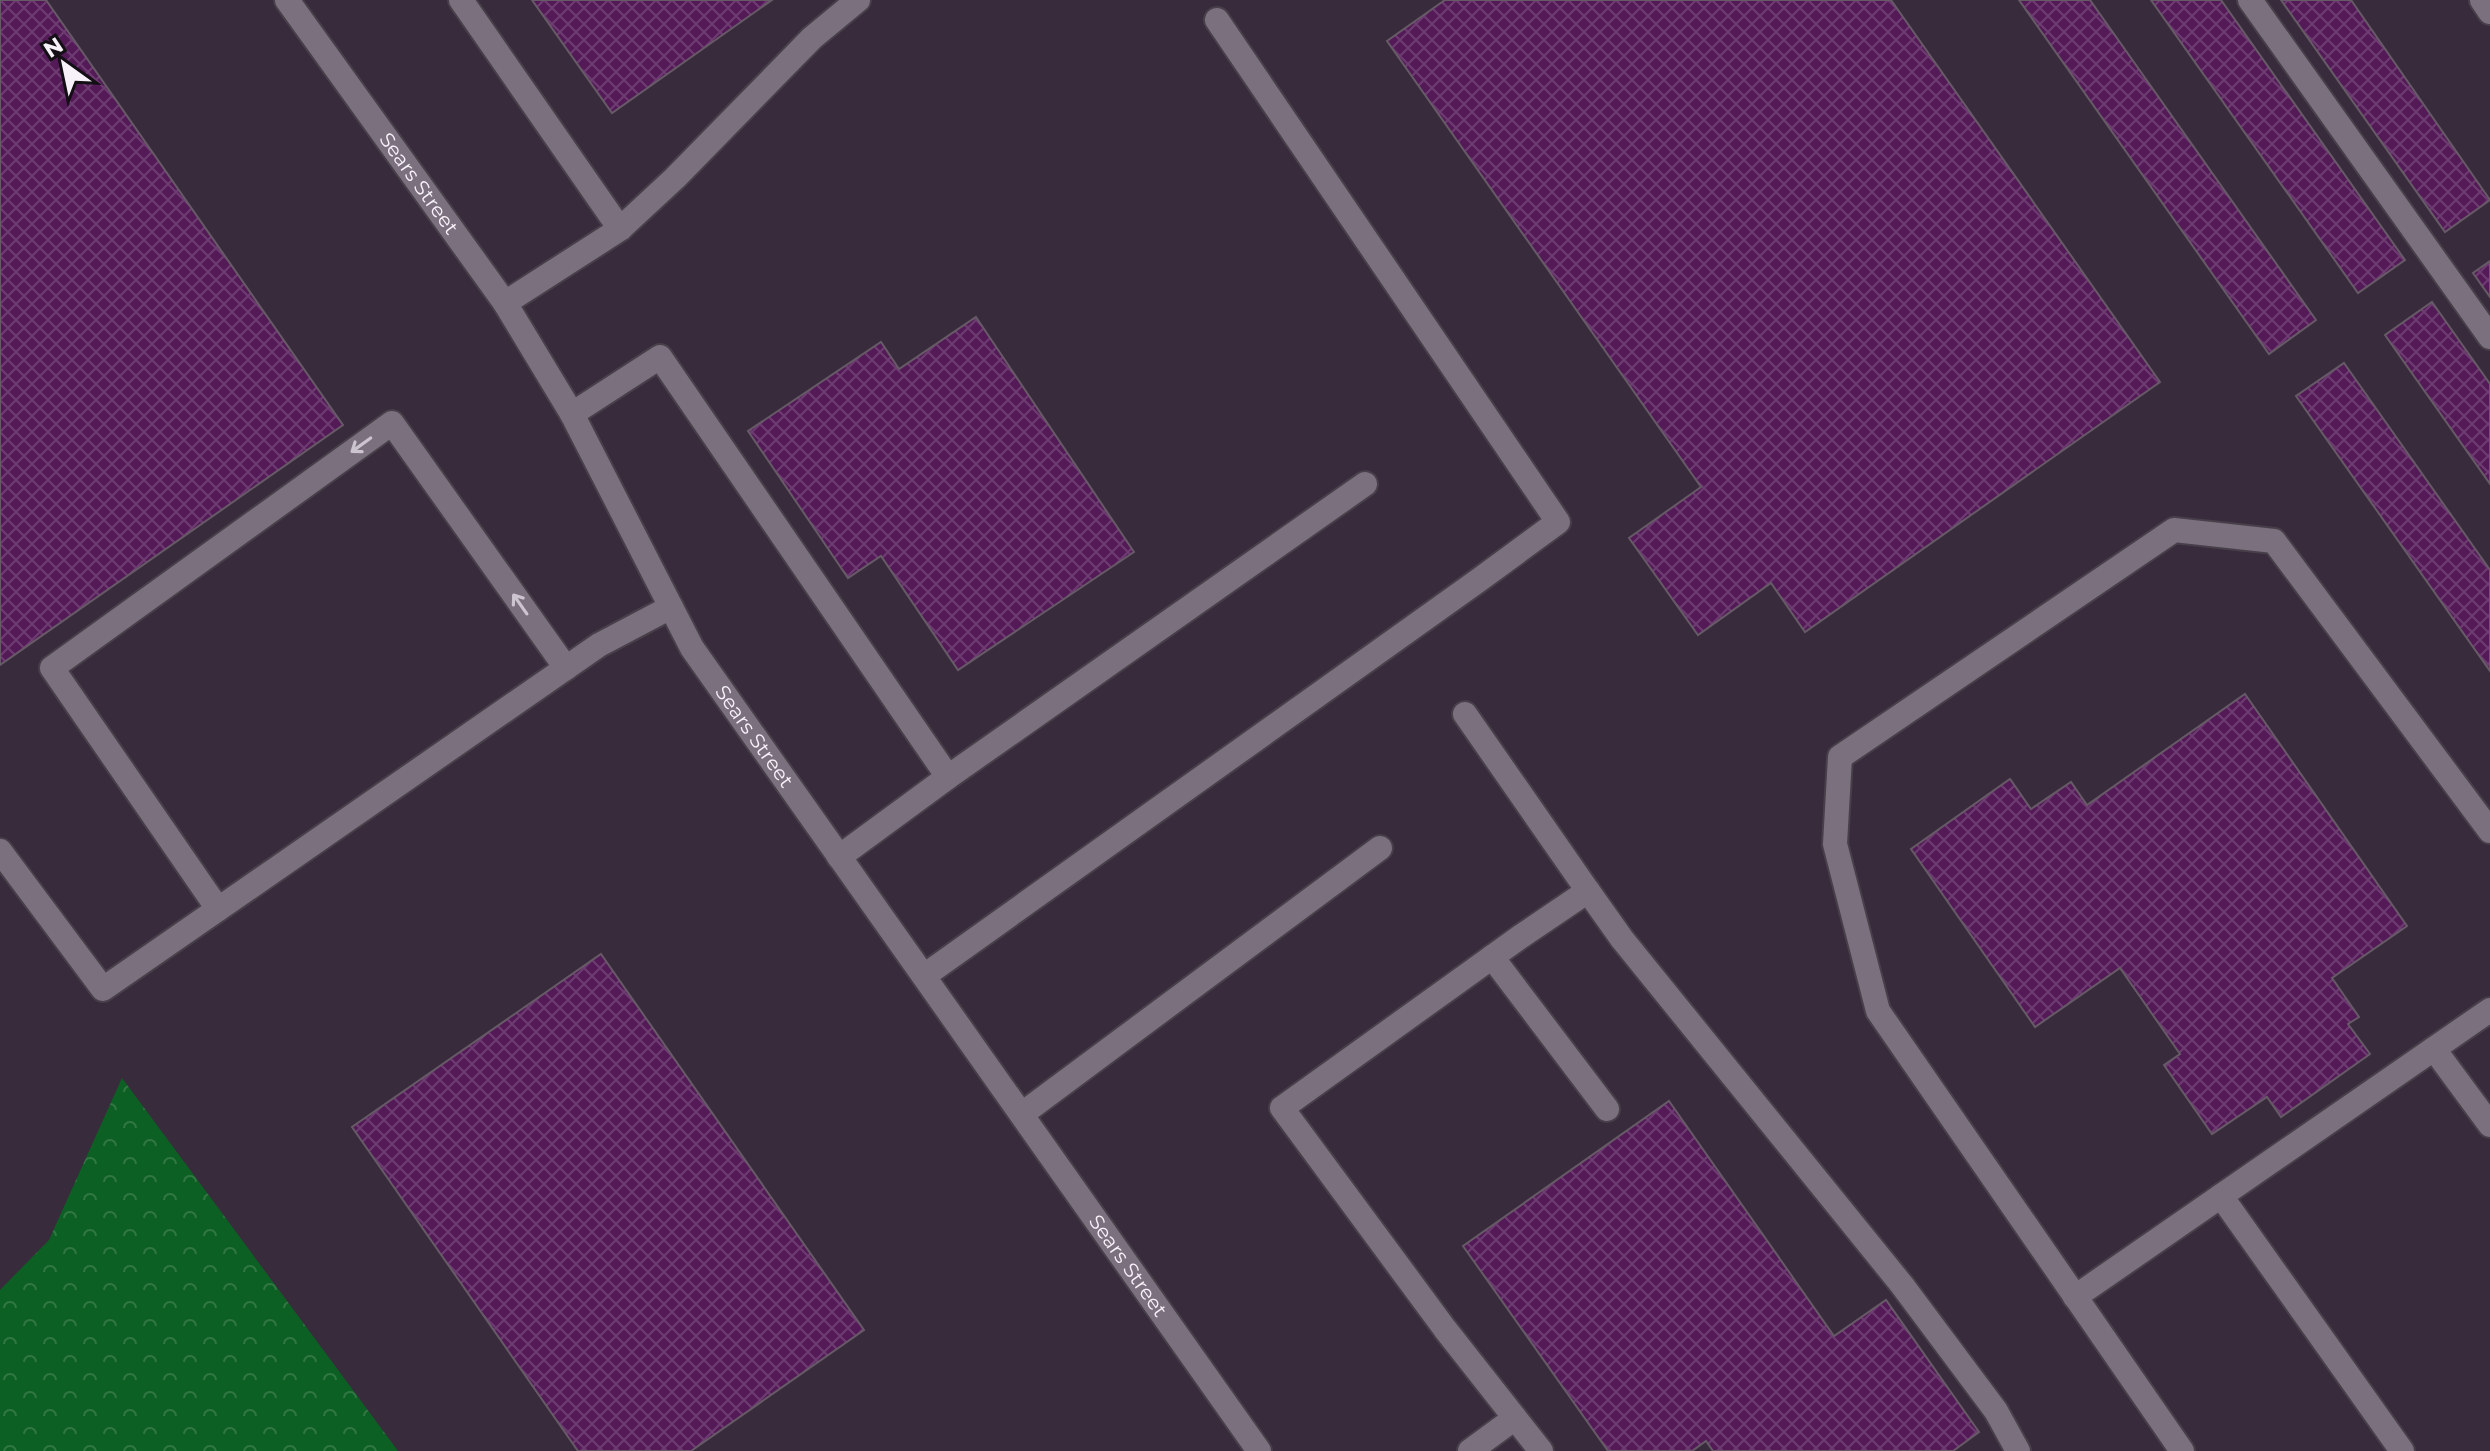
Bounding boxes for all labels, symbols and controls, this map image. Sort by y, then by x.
north arrow [24,24,104,104]
text: N [39,31,68,64]
street label: Sears Street [374,128,464,239]
one-way arrow [351,436,372,453]
one-way arrow [512,594,529,615]
street label: Sears Street [710,681,799,792]
street label: Sears Street [1084,1210,1172,1321]

